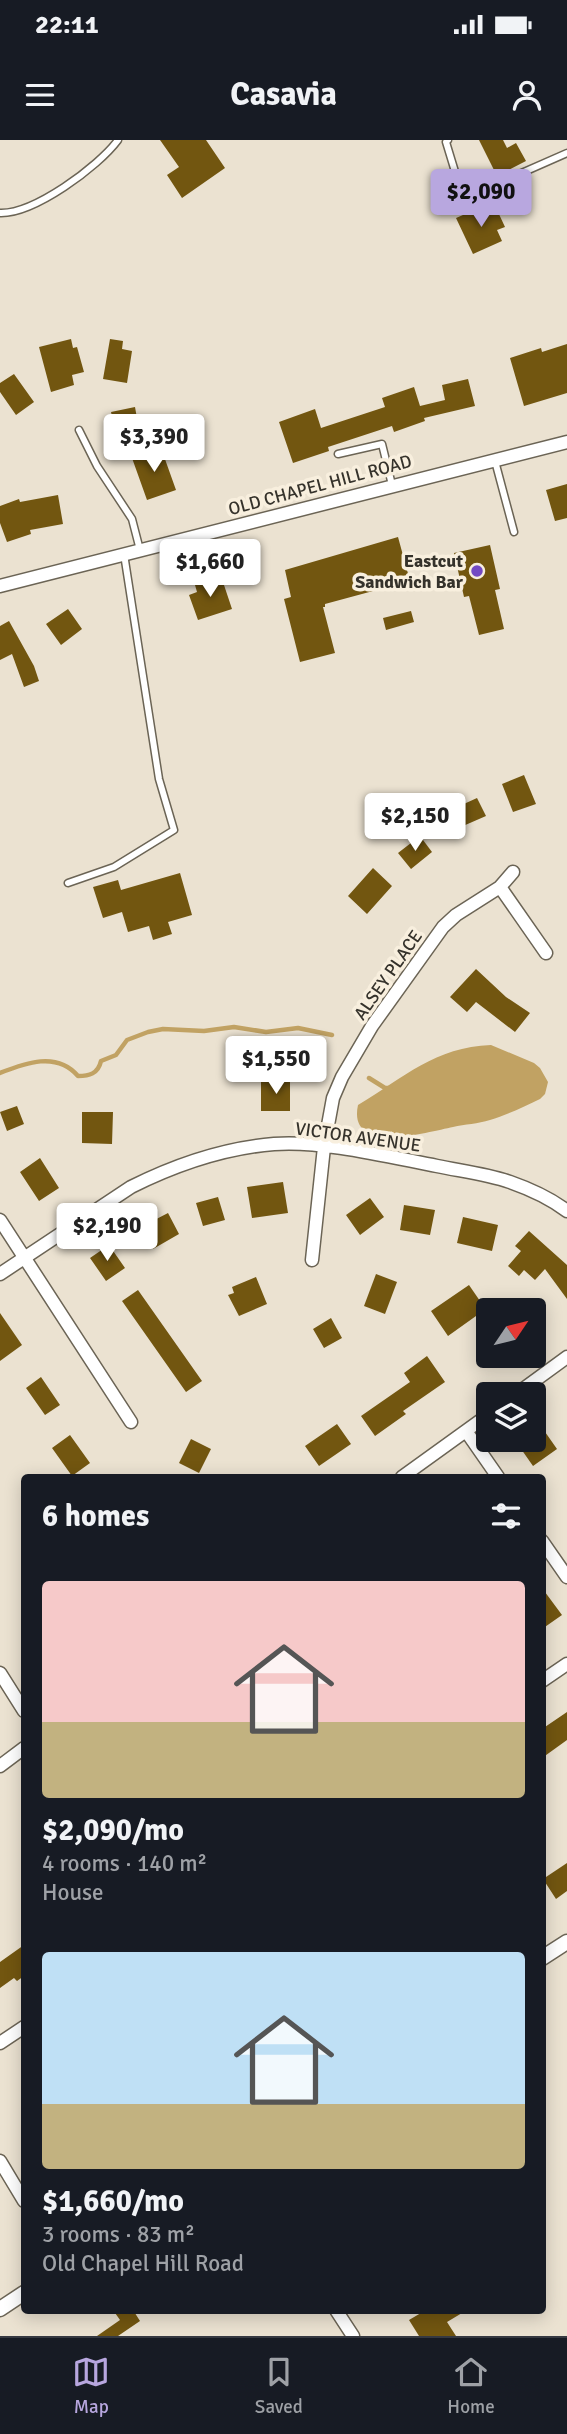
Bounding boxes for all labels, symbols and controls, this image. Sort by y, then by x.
text: 22:11 [35,9,99,41]
text: Casavia [230,75,337,114]
icon: menu [21,76,59,114]
icon: person [508,76,546,114]
pin: $2,090 [424,169,538,229]
text: $2,090 [447,177,515,206]
pin: $3,390 [97,414,211,474]
text: $3,390 [120,422,188,451]
street label: OLD CHAPEL HILL ROAD [226,450,414,520]
pin: $1,660 [153,540,267,599]
text: $1,660 [176,547,244,576]
place label: Eastcut Sandwich Bar [355,550,464,593]
marker: Eastcut Sandwich Bar [469,563,485,579]
pin: $2,150 [358,794,472,853]
text: $2,150 [381,801,449,830]
street label: ALSEY PLACE [349,926,427,1024]
pin: $1,550 [219,1037,333,1096]
text: $1,550 [242,1044,310,1073]
street label: VICTOR AVENUE [294,1117,422,1157]
pin: $2,190 [50,1204,164,1263]
text: $2,190 [73,1211,141,1240]
north arrow [476,1298,546,1368]
map controls [476,1298,546,1452]
button: layers [476,1382,546,1452]
icon: filters [487,1497,525,1535]
text: 6 homes [42,1498,149,1535]
icon: home [221,1626,347,1752]
text: $2,090/mo [42,1812,184,1849]
text: 4 rooms · 140 m² [42,1849,207,1878]
text: House [42,1878,104,1907]
icon: home [221,1997,347,2123]
text: $1,660/mo [42,2183,184,2220]
text: 3 rooms · 83 m² [42,2220,195,2249]
text: Old Chapel Hill Road [42,2249,244,2278]
tab: Map [72,2353,110,2419]
tab: Saved [255,2353,303,2419]
tab: Home [447,2353,495,2419]

